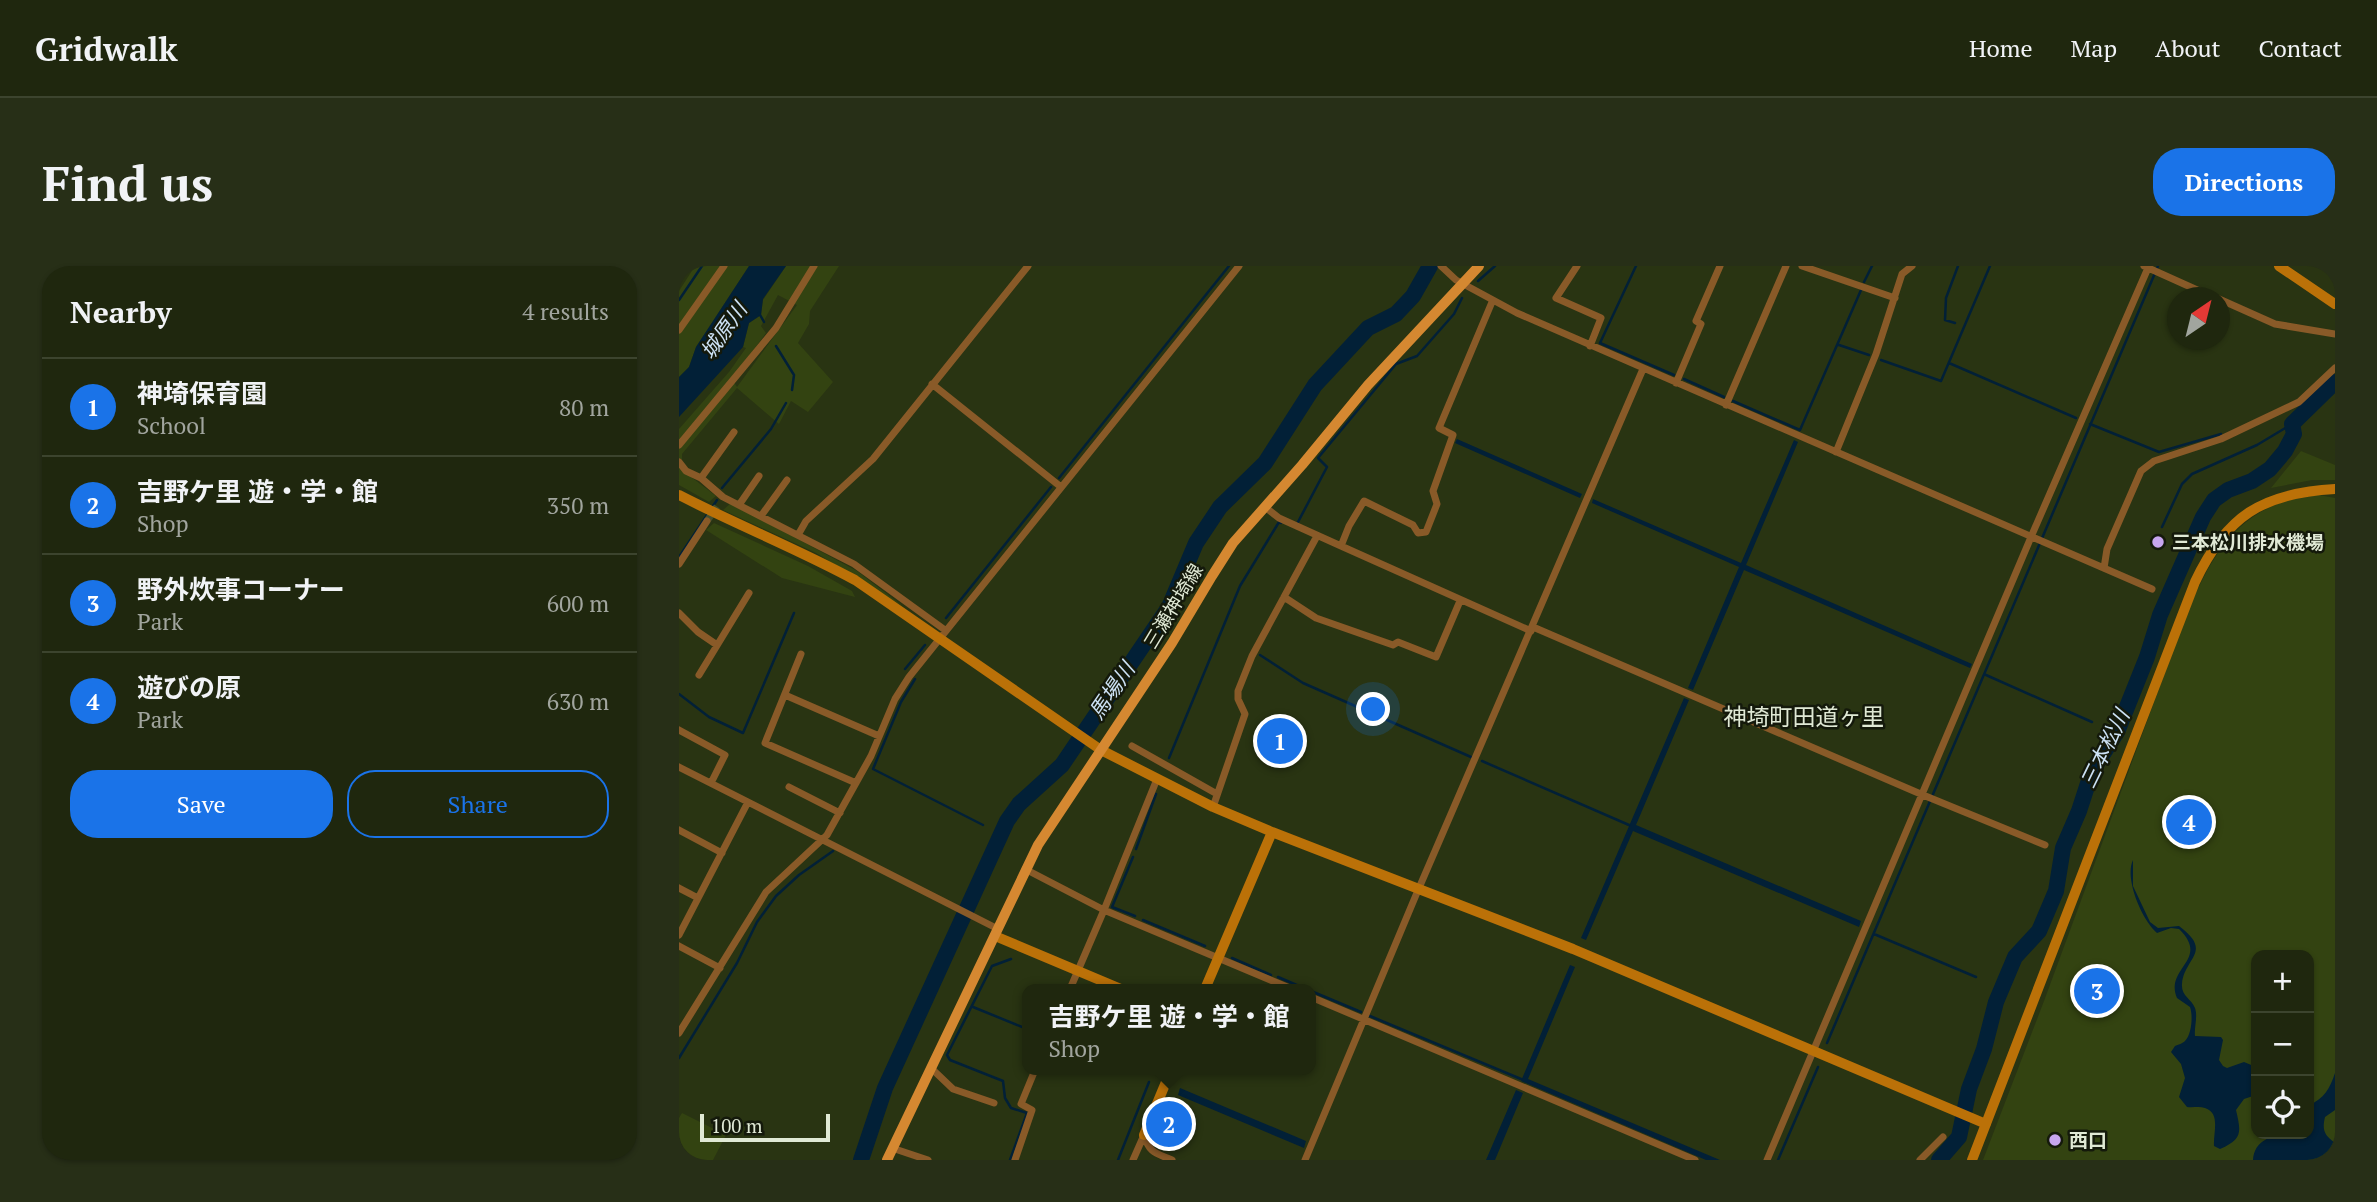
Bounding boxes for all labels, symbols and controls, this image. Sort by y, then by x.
text: Gridwalk [35,27,178,70]
text: Home [1969,32,2033,64]
text: Map [2071,32,2117,64]
text: About [2155,32,2221,64]
text: Contact [2259,32,2342,64]
button: Directions [2153,148,2335,216]
text: Find us [42,150,213,215]
north arrow [2167,287,2230,350]
text: Nearby [70,292,172,332]
water label: 城原川 [694,295,754,364]
text: 4 results [522,296,609,327]
text: 神埼保育園 [137,376,267,410]
text: 1 [87,392,100,423]
text: 80 m [559,392,609,423]
text: School [137,410,206,441]
text: 吉野ケ里 遊・学・館 [137,474,378,508]
text: 2 [87,490,100,521]
text: 350 m [547,490,609,521]
text: Shop [137,508,189,539]
place label: 三本松川排水機場 [2172,529,2324,554]
marker: 三本松川排水機場 [2150,534,2166,550]
street label: 三瀬神埼線 [1137,559,1208,653]
text: 野外炊事コーナー [137,572,345,606]
text: 3 [87,588,100,619]
text: 600 m [547,588,609,619]
text: Park [137,606,183,637]
water label: 馬場川 [1082,655,1142,724]
text: 遊びの原 [137,670,241,704]
text: 4 [87,686,100,717]
text: 630 m [547,686,609,717]
your location [1356,692,1390,726]
district label: 神埼町田道ヶ里 [1724,701,1885,732]
water label: 三本松川 [2073,703,2136,792]
text: Park [137,704,183,735]
pin: 1 [1257,715,1303,767]
button: Save [70,770,333,838]
button: Share [347,770,609,838]
pin: 4 [2166,796,2212,848]
map controls [2251,950,2314,1139]
button: + [2251,950,2314,1013]
pin: 3 [2074,965,2120,1017]
popup [1022,984,1316,1075]
text: 吉野ケ里 遊・学・館 [1048,999,1290,1033]
button: − [2251,1013,2314,1076]
text: Shop [1048,1033,1100,1064]
button: locate [2251,1076,2314,1139]
pin: 2 [1146,1098,1192,1150]
scale bar [700,1111,829,1143]
text: 100 m [711,1113,762,1138]
place label: 西口 [2069,1127,2107,1152]
marker: 西口 [2047,1132,2063,1148]

